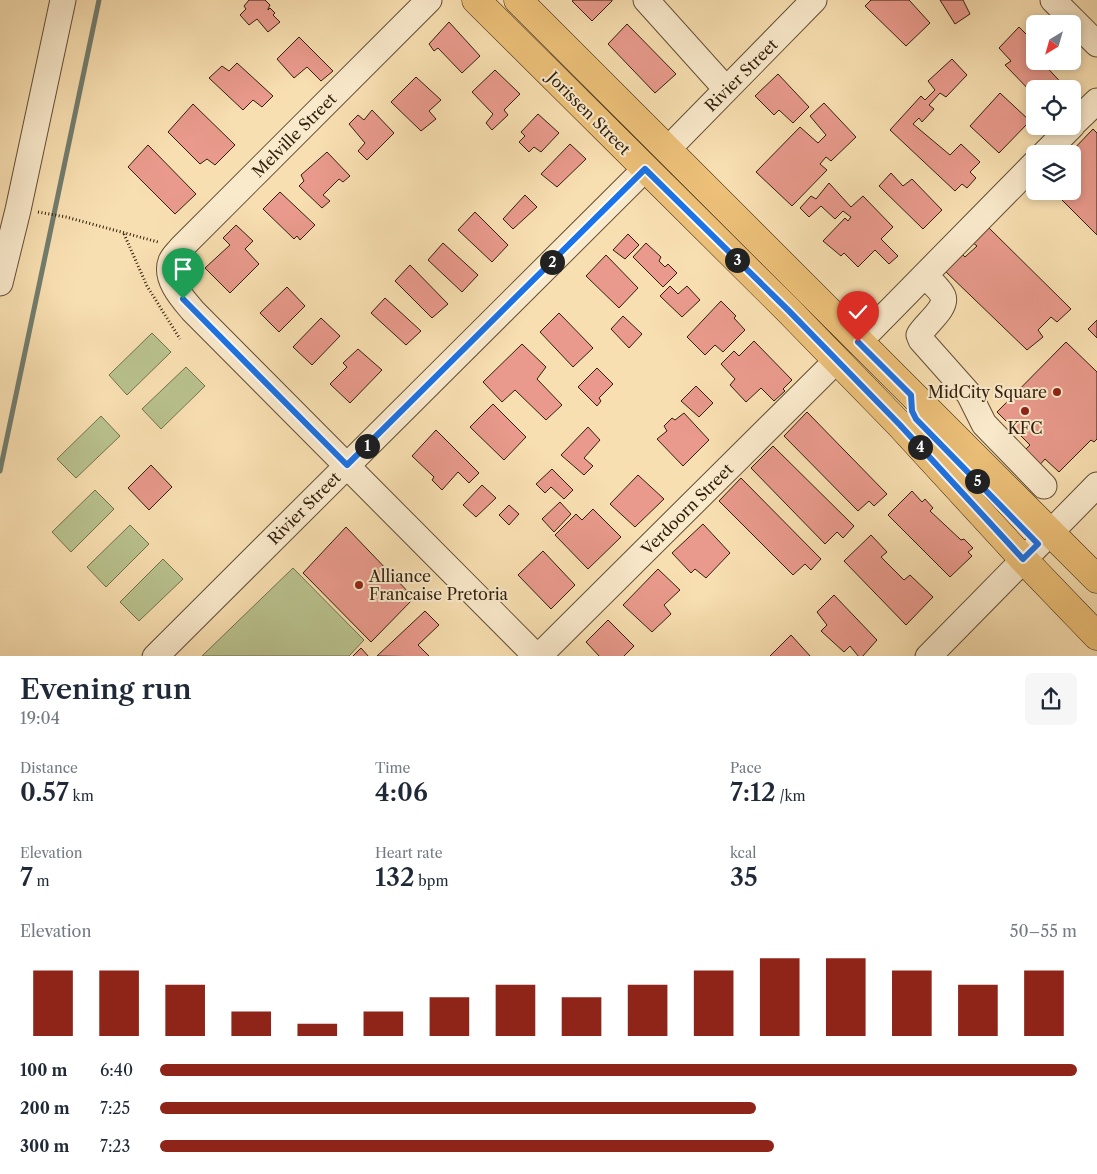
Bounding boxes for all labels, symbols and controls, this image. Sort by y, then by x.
north arrow [1026,15,1081,70]
map controls [1026,15,1081,200]
street label: Rivier Street [700,34,782,116]
street label: Jorissen Street [541,65,635,159]
button: locate [1026,80,1081,135]
street label: Melville Street [248,88,341,181]
button: layers [1026,145,1081,200]
pin [162,248,204,299]
pin: 3 [724,248,750,272]
pin: 2 [540,250,564,274]
text: 3 [734,251,741,269]
text: 2 [548,253,557,271]
icon: arrive [169,255,197,283]
pin [837,291,879,342]
icon: check [844,298,872,326]
place label: MidCity Square [928,382,1047,402]
marker: MidCity Square [1051,386,1063,398]
marker: KFC [1019,405,1031,417]
place label: KFC [1007,418,1043,438]
pin: 1 [354,434,380,458]
pin: 4 [908,434,932,460]
text: 1 [364,437,371,455]
text: 4 [916,438,925,456]
street label: Verdoorn Street [636,459,737,560]
street label: Rivier Street [263,467,345,549]
pin: 5 [964,468,990,494]
text: 5 [974,472,981,490]
place label: Alliance Francaise Pretoria [368,566,509,604]
marker: Alliance Francaise Pretoria [353,579,365,591]
text: Evening run [20,672,192,706]
button: share [1025,673,1077,725]
text: 19:04 [20,708,60,728]
text: Distance [20,759,78,777]
text: Time [375,759,410,777]
text: Pace [730,759,762,777]
text: 0.57 [20,777,69,808]
text: 4:06 [375,777,428,808]
text: 7:12 [730,777,776,808]
text: km [69,787,94,805]
text: /km [776,787,806,805]
text: Elevation [20,844,83,862]
text: Heart rate [375,844,442,862]
text: kcal [730,844,756,862]
text: 7 [20,862,33,893]
text: 132 [375,862,415,893]
text: 35 [730,862,758,893]
text: m [33,872,50,890]
text: bpm [415,872,449,890]
text: Elevation [20,921,91,941]
text: 50–55 m [1010,921,1077,941]
text: 100 m [20,1060,67,1080]
text: 6:40 [100,1060,133,1080]
text: 200 m [20,1098,70,1118]
text: 7:25 [100,1098,130,1118]
text: 300 m [20,1136,69,1156]
text: 7:23 [100,1136,130,1156]

